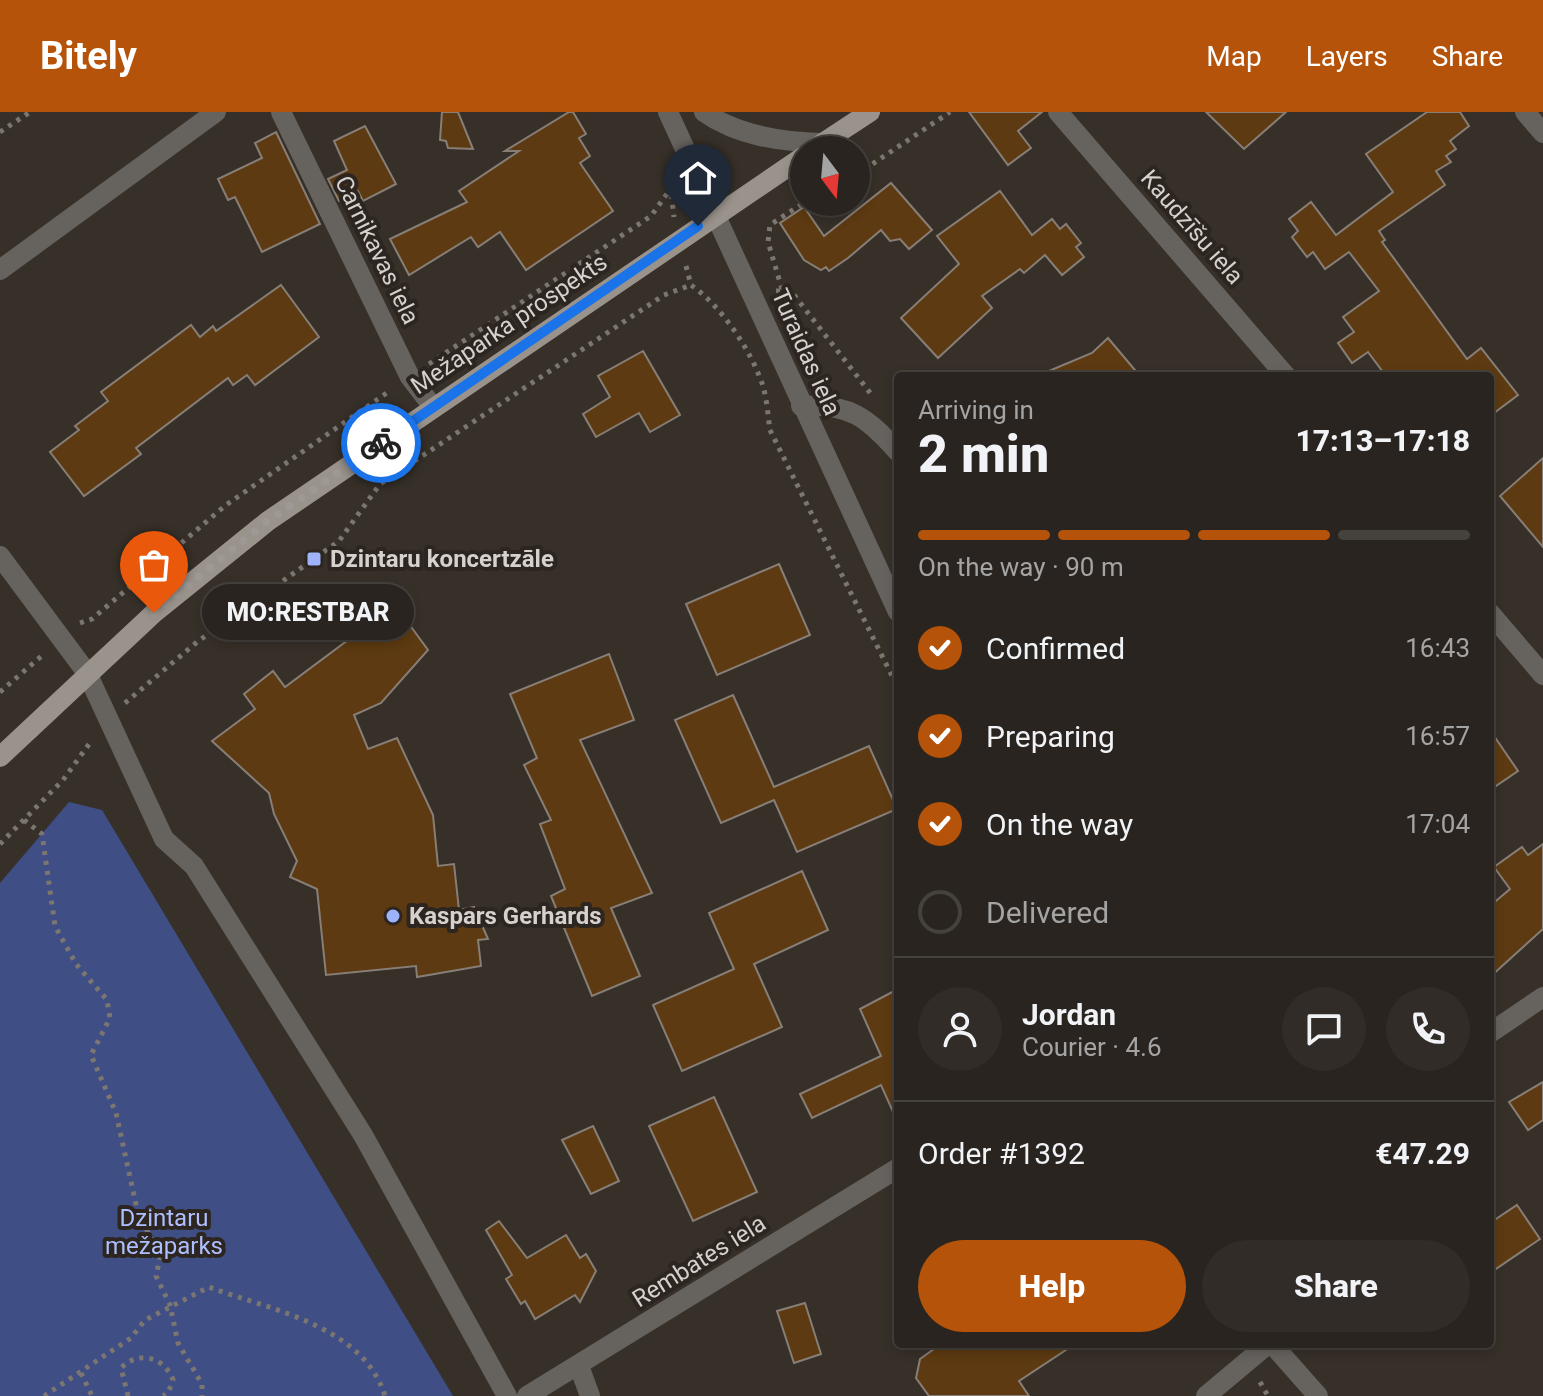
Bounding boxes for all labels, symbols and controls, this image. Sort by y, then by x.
text: Bitely [40,34,137,78]
text: Map [1206,40,1262,73]
text: Layers [1306,40,1388,73]
text: Share [1432,40,1503,73]
north arrow [790,136,870,216]
map controls [790,136,870,216]
pin [664,144,732,226]
icon: home [676,156,720,200]
street label: Kaudzīšu iela [1135,164,1249,290]
street label: Carnikavas iela [329,171,425,329]
street label: Mežaparka prospekts [406,248,612,400]
street label: Turaidas iela [766,284,846,420]
text: Arriving in [918,395,1034,425]
courier [341,403,421,483]
icon: bike [359,421,403,465]
text: 17:13–17:18 [1295,423,1470,458]
text: 2 min [918,424,1049,485]
pin [120,531,188,613]
icon: bag [132,543,176,587]
place label: Dzintaru koncertzāle [330,545,554,573]
marker: Dzintaru koncertzāle [305,550,323,568]
text: On the way · 90 m [918,552,1124,582]
callout: MO:RESTBAR [202,585,414,641]
text: MO:RESTBAR [226,597,390,627]
icon: check [918,626,962,670]
text: Confirmed [986,631,1125,666]
text: 16:43 [1405,633,1470,663]
icon: check [918,714,962,758]
text: Preparing [986,719,1115,754]
text: 16:57 [1405,721,1470,751]
icon: check [918,802,962,846]
text: On the way [986,807,1133,842]
text: 17:04 [1405,809,1470,839]
text: Delivered [986,895,1109,930]
place label: Kaspars Gerhards [409,902,602,930]
marker: Kaspars Gerhards [384,907,402,925]
button: person [918,987,1002,1071]
button: chat [1282,987,1366,1071]
button: phone [1386,987,1470,1071]
text: Jordan [1022,997,1116,1032]
text: Courier · 4.6 [1022,1032,1162,1062]
text: Order #1392 [918,1136,1085,1171]
text: €47.29 [1375,1136,1470,1171]
park label: Dzintaru mežaparks [105,1204,223,1260]
street label: Rembates iela [627,1209,771,1313]
button: Help [918,1240,1186,1332]
button: Share [1202,1240,1470,1332]

